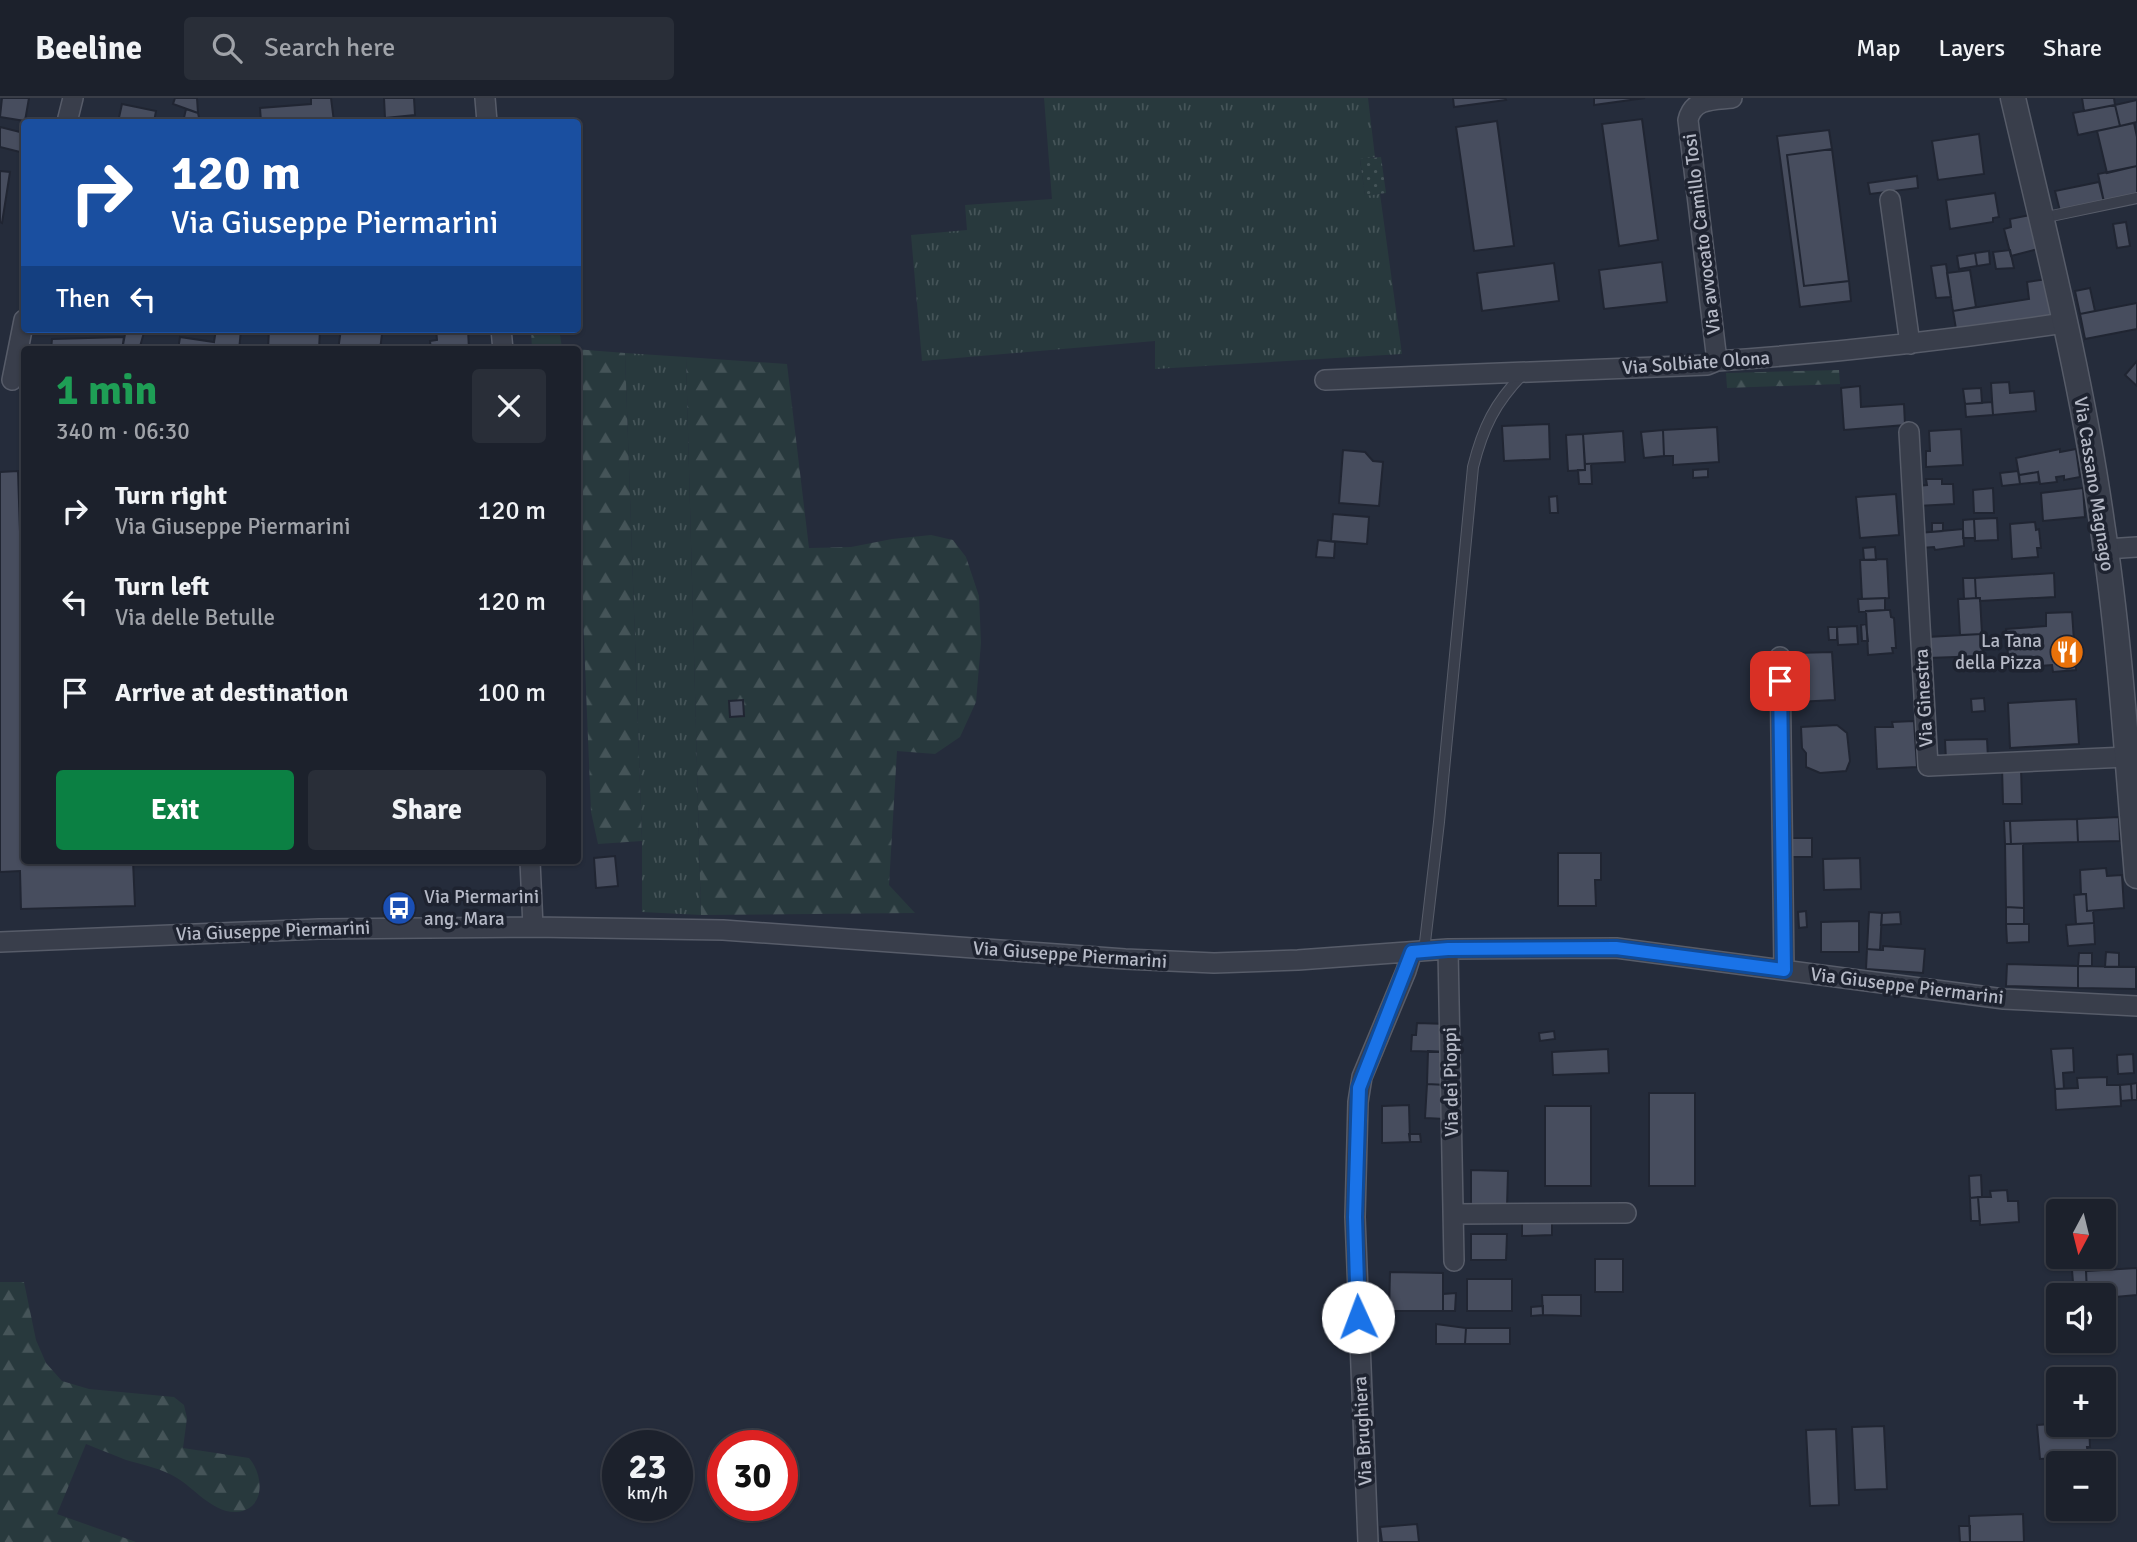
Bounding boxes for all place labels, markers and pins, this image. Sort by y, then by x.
place label: La Tana della Pizza [1955,629,2042,675]
restaurant icon: La Tana della Pizza [2048,633,2086,671]
pin [1750,651,1810,711]
place label: Via Piermarini ang. Mara [424,885,539,931]
bus stop icon: Via Piermarini ang. Mara [380,889,418,927]

